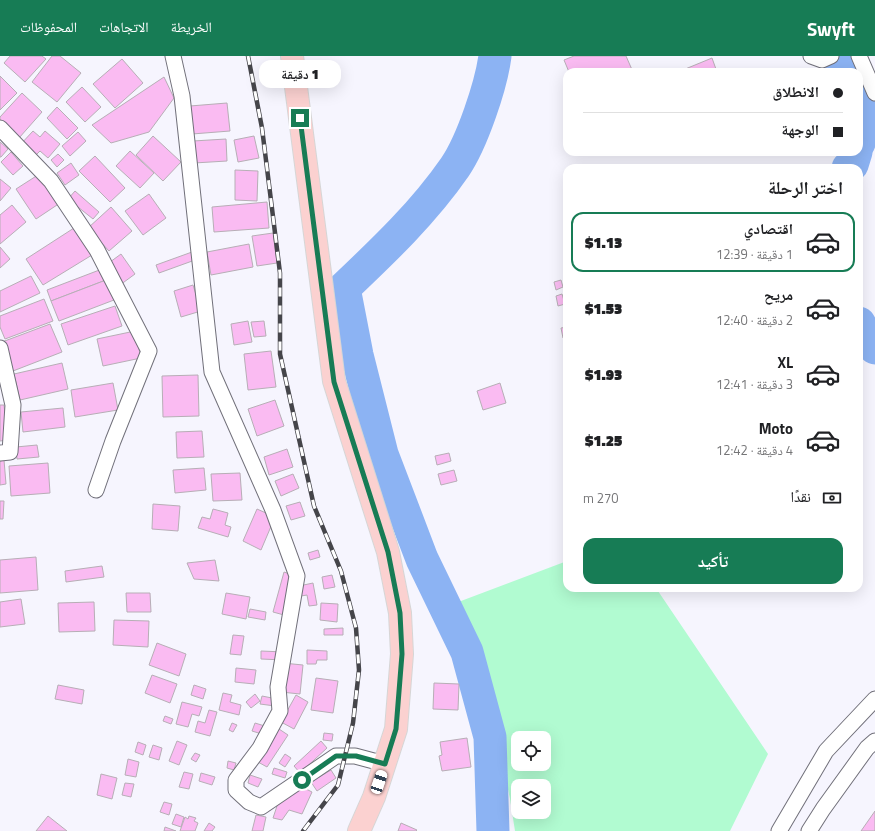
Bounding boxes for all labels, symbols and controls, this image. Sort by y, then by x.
text: Swyft [807,14,855,43]
text: المحفوظات [20,16,77,37]
text: الاتجاهات [99,16,149,37]
text: الخريطة [171,16,212,37]
callout: 1 دقيقة [259,60,341,88]
text: 1 دقيقة [281,64,319,84]
text: الانطلاق [773,80,819,103]
route end [291,109,309,127]
text: الوجهة [781,118,819,141]
text: اختر الرحلة [768,174,843,201]
text: اقتصادي [744,217,793,240]
icon: car [805,224,841,260]
text: $1.13 [585,231,622,254]
text: 1 دقيقة · 12:39 [716,244,793,264]
text: مريح [764,283,793,306]
icon: car [805,290,841,326]
text: $1.53 [585,297,622,320]
text: 2 دقيقة · 12:40 [716,310,793,330]
text: XL [777,351,793,374]
icon: car [805,356,841,392]
text: $1.93 [585,363,622,386]
text: 3 دقيقة · 12:41 [716,374,793,394]
text: Moto [759,417,793,440]
icon: car [805,422,841,458]
text: $1.25 [585,429,622,452]
text: 4 دقيقة · 12:42 [716,440,793,460]
text: نقدًا [790,485,811,508]
icon: cash [821,487,843,509]
text: 270 m [583,488,619,508]
button: تأكيد [583,538,843,584]
map controls [511,731,551,819]
button: locate [511,731,551,771]
car [369,769,389,795]
route start [293,771,311,789]
button: layers [511,779,551,819]

